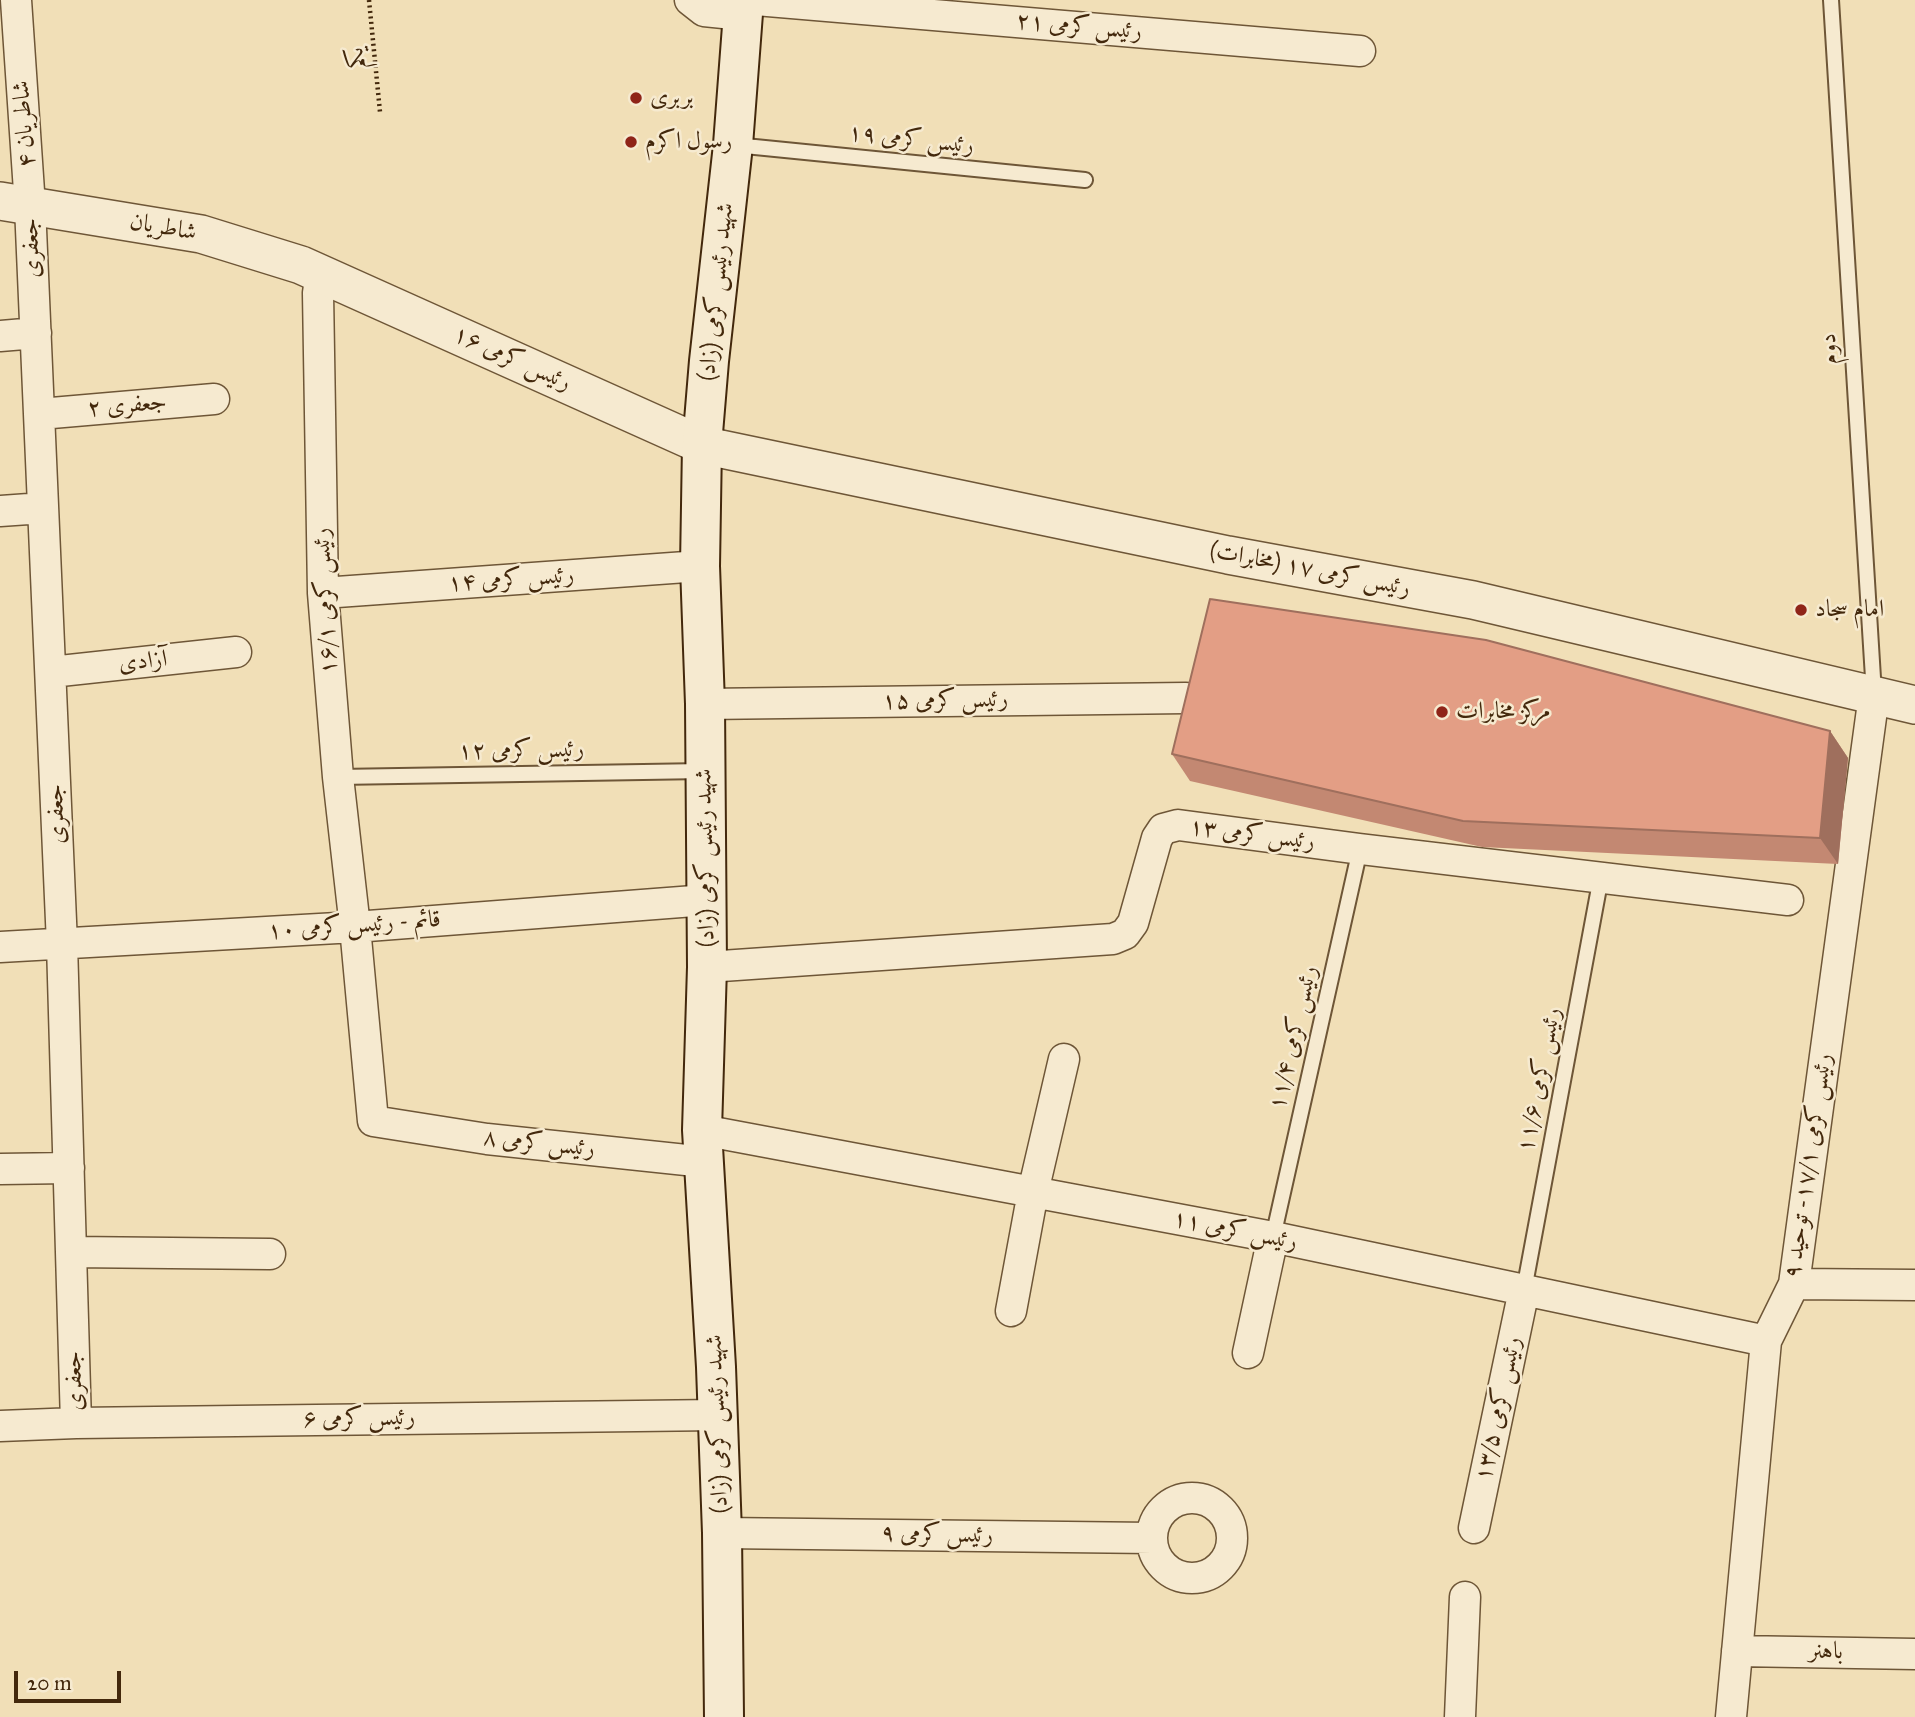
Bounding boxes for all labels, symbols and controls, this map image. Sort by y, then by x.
street label: رئیس کرمی ۲۱ [1015,7,1143,47]
street label: یکم [342,46,372,70]
street label: شاطریان ۴ [8,80,42,168]
place label: بربری [650,84,693,112]
marker: بربری [628,90,644,106]
street label: رئیس کرمی ۱۹ [847,119,975,161]
place label: رسول اکرم [645,128,732,156]
marker: رسول اکرم [623,134,639,150]
street label: شهید رئیس کرمی (زاد) [693,201,741,383]
street label: شاطریان [127,208,199,248]
street label: جعفری [17,217,47,279]
street label: رئیس کرمی ۱۶ [448,320,576,398]
street label: دوم [1815,332,1845,366]
street label: جعفری ۲ [86,388,168,424]
street label: رئیس کرمی ۱۶/۱ [308,527,344,675]
street label: رئیس کرمی ۱۷ (مخابرات) [1207,536,1413,604]
street label: رئیس کرمی ۱۴ [447,561,575,599]
place label: امام سجاد [1815,596,1884,624]
marker: امام سجاد [1793,602,1809,618]
street label: آزادی [117,645,169,679]
street label: رئیس کرمی ۱۵ [882,685,1008,717]
place label: مرکز مخابرات [1456,698,1551,726]
marker: مرکز مخابرات [1434,704,1450,720]
street label: رئیس کرمی ۱۲ [458,735,584,767]
street label: شهید رئیس کرمی (زاد) [690,768,722,948]
street label: جعفری [42,783,72,845]
street label: رئیس کرمی ۱۳ [1187,813,1317,857]
street label: قائم - رئیس کرمی ۱۰ [266,906,442,946]
street label: رئیس کرمی ۱۱/۴ [1263,963,1325,1113]
street label: رئیس کرمی ۱۱/۶ [1512,1005,1568,1155]
street label: رئیس کرمی ۱۷/۱- توحید ۹ [1779,1052,1839,1280]
street label: رئیس کرمی ۸ [482,1124,596,1164]
street label: رئیس کرمی ۱۱ [1170,1205,1300,1257]
street label: شهید رئیس کرمی (زاد) [700,1334,736,1514]
street label: رئیس کرمی ۱۳/۵ [1470,1334,1528,1484]
street label: جعفری [60,1350,90,1412]
street label: رئیس کرمی ۶ [303,1404,415,1434]
street label: رئیس کرمی ۹ [881,1520,993,1550]
street label: باهنر [1809,1637,1843,1667]
scale bar [18,1658,124,1702]
text: 20 m [27,1670,72,1696]

